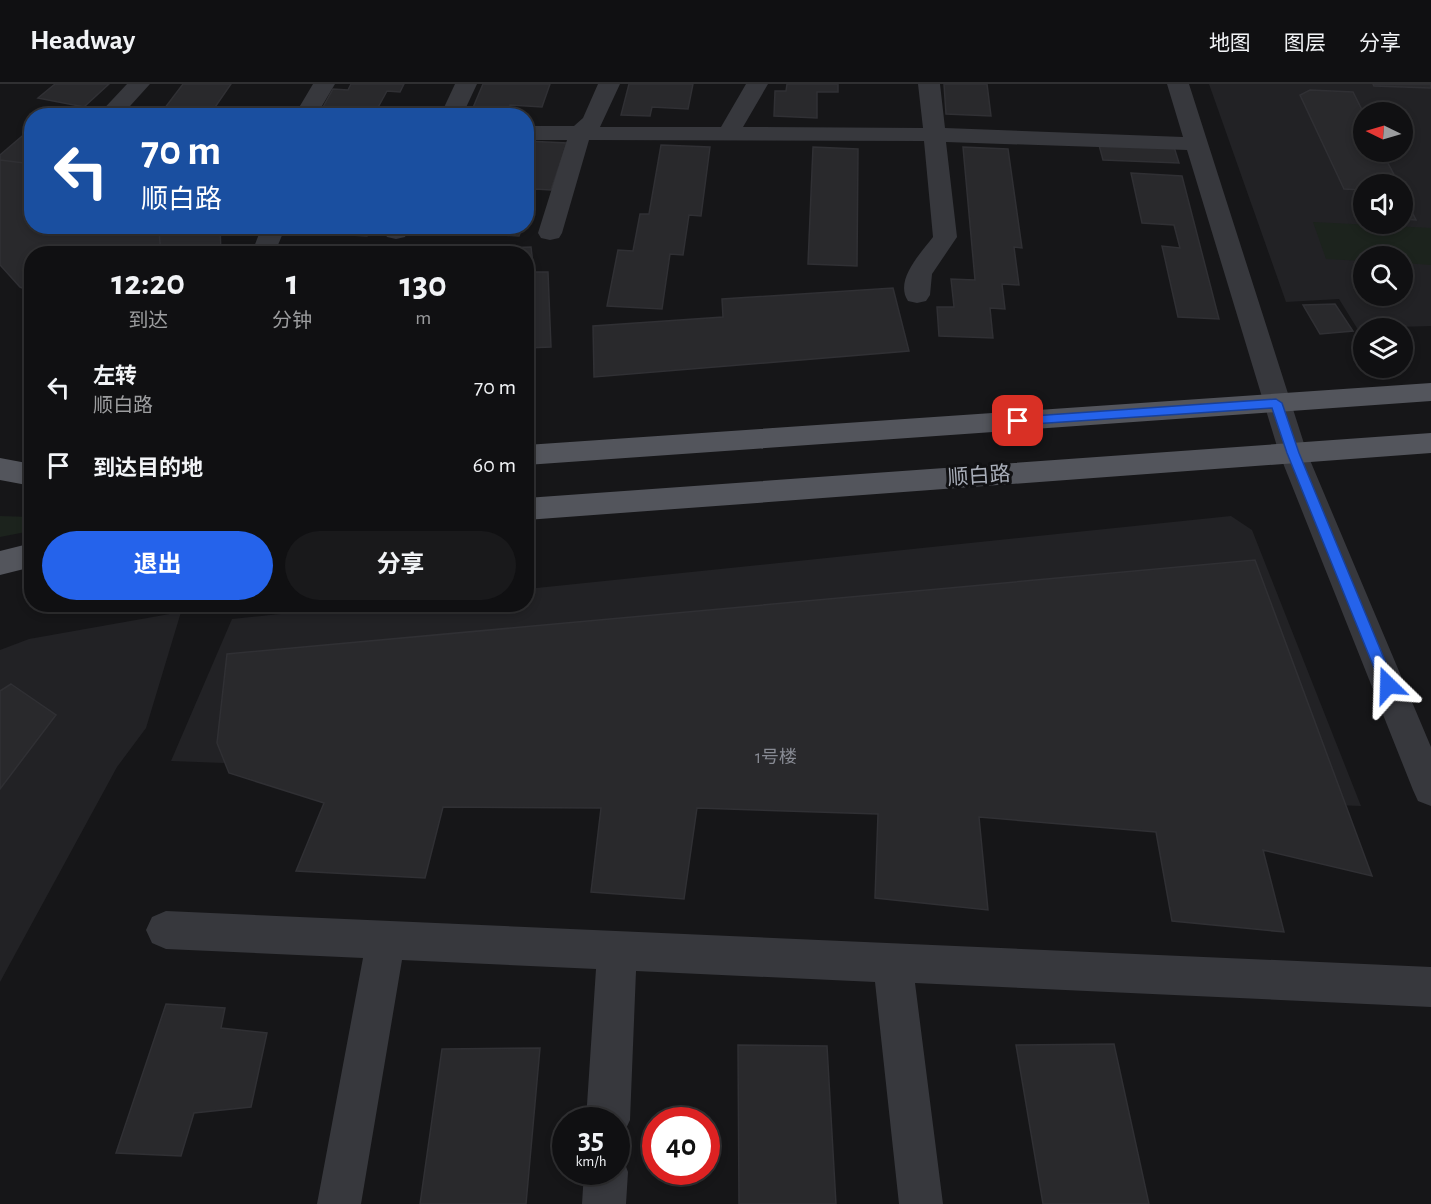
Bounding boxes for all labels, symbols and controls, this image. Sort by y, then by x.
text: Headway [30,27,135,55]
text: 地图 [1209,33,1251,54]
text: 图层 [1284,33,1326,54]
text: 分享 [1359,33,1401,54]
north arrow [1353,102,1413,162]
map controls [1353,102,1413,378]
text: 70 m [141,130,221,172]
icon: left [42,132,120,210]
button: sound [1353,174,1413,234]
text: 顺白路 [141,186,222,213]
button: search [1353,246,1413,306]
text: 12:20 [111,265,185,301]
text: 1 [286,265,299,301]
text: 130 [400,267,447,303]
text: m [415,308,431,328]
text: 到达 [128,311,168,331]
text: 分钟 [272,311,312,331]
button: layers [1353,318,1413,378]
text: 左转 [93,365,137,387]
icon: left [42,371,75,404]
text: 70 m [474,376,516,398]
pin [992,395,1043,446]
text: 顺白路 [93,396,153,416]
icon: arrive [1001,404,1034,437]
icon: arrive [42,449,75,482]
text: 60 m [473,454,516,476]
text: 到达目的地 [93,457,203,479]
street label: 顺白路 [947,462,1011,489]
button: 退出 [42,531,273,600]
button: 分享 [285,531,516,600]
position arrow [1356,653,1420,717]
house number: 1号楼 [755,747,797,767]
speed limit sign: 40 [642,1107,720,1185]
text: 35 [578,1124,604,1154]
text: km/h [576,1154,606,1169]

